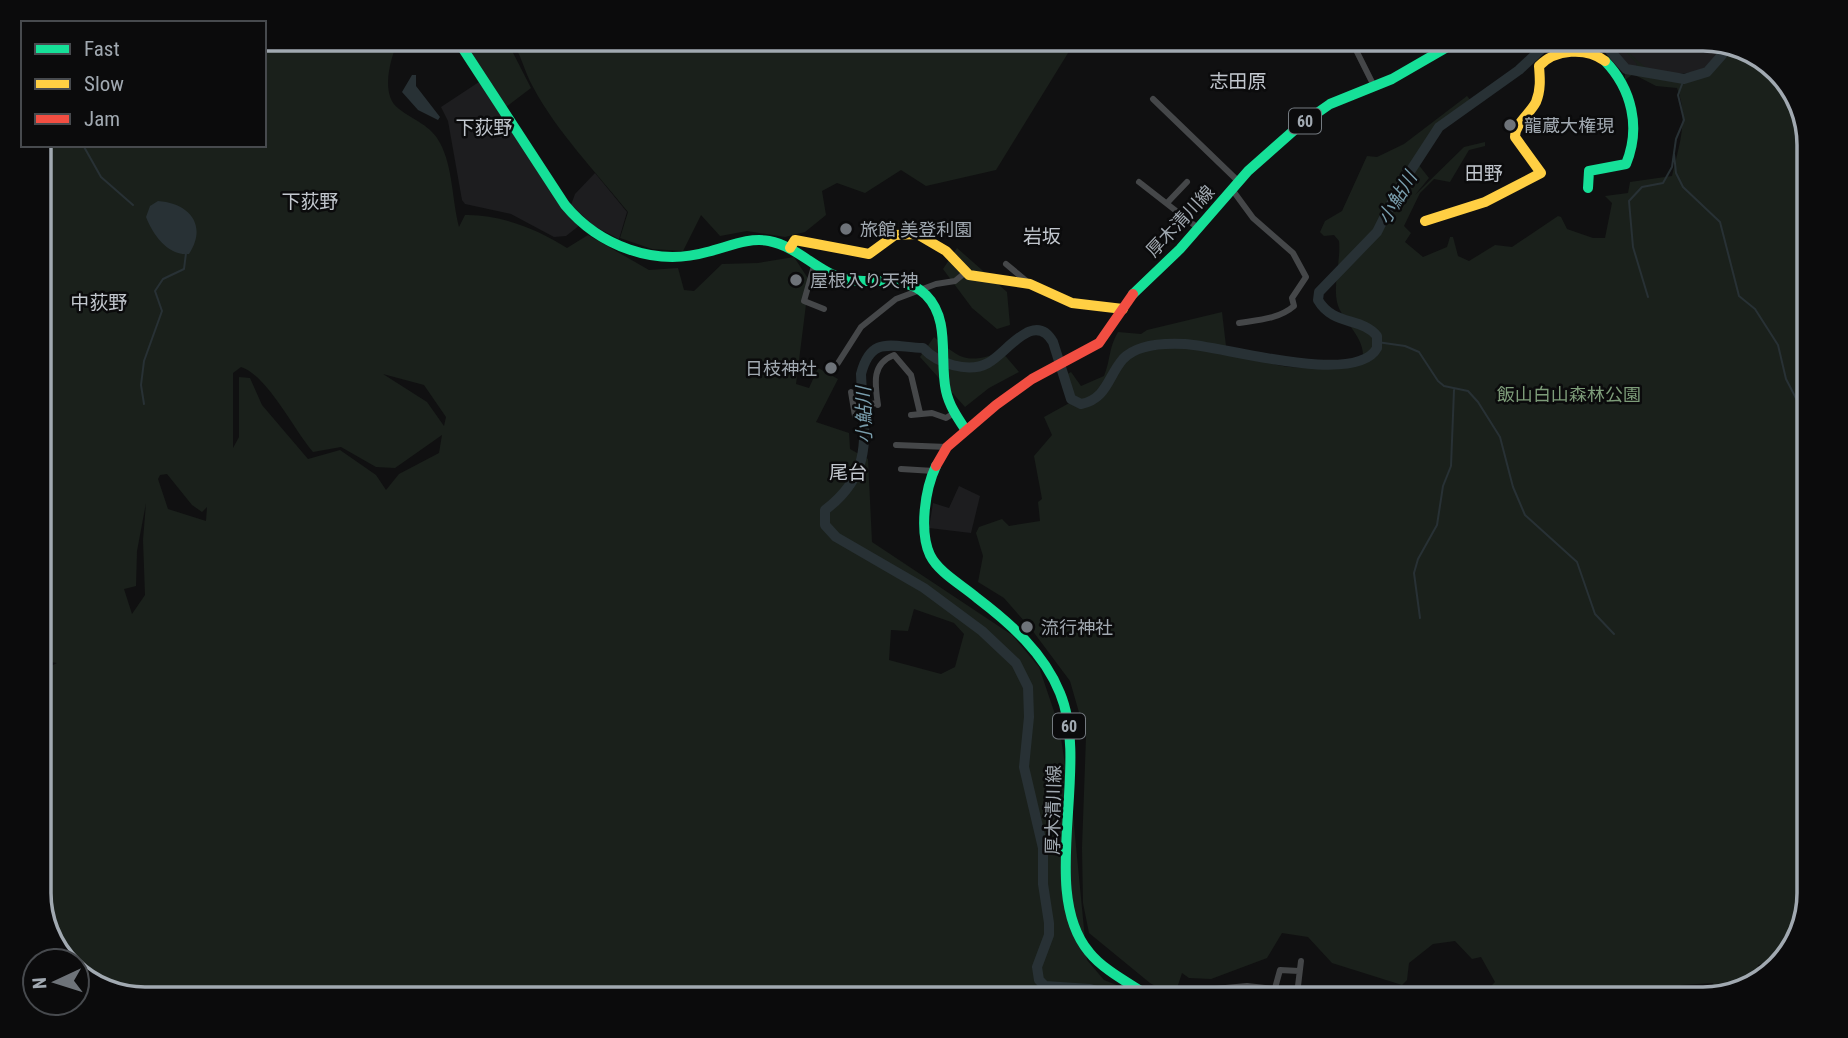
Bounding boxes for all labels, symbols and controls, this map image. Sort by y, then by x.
legend [21,21,266,147]
text: Fast [84,37,120,61]
district label: 志田原 [1209,70,1267,93]
text: Slow [84,72,124,96]
text: Jam [84,107,120,131]
road number: 60 [1289,108,1321,134]
place label: 龍蔵大権現 [1524,115,1614,136]
district label: 下荻野 [455,116,513,139]
marker: 龍蔵大権現 [1502,117,1518,133]
district label: 田野 [1465,162,1503,185]
water label: 小鮎川 [1372,166,1423,228]
street label: 厚木清川線 [1142,181,1218,261]
district label: 下荻野 [281,190,339,213]
place label: 旅館 美登利園 [860,219,972,240]
marker: 旅館 美登利園 [838,221,854,237]
district label: 岩坂 [1023,225,1061,248]
place label: 屋根入り天神 [810,270,918,291]
marker: 屋根入り天神 [788,272,804,288]
district label: 中荻野 [70,291,128,314]
place label: 日枝神社 [745,358,817,379]
marker: 日枝神社 [823,360,839,376]
water label: 小鮎川 [852,384,876,444]
park label: 飯山白山森林公園 [1497,384,1641,405]
district label: 尾台 [829,461,867,484]
place label: 流行神社 [1041,617,1113,638]
marker: 流行神社 [1019,619,1035,635]
road number: 60 [1053,713,1085,738]
street label: 厚木清川線 [1042,765,1064,855]
north arrow [21,947,91,1017]
text: N [28,977,51,990]

